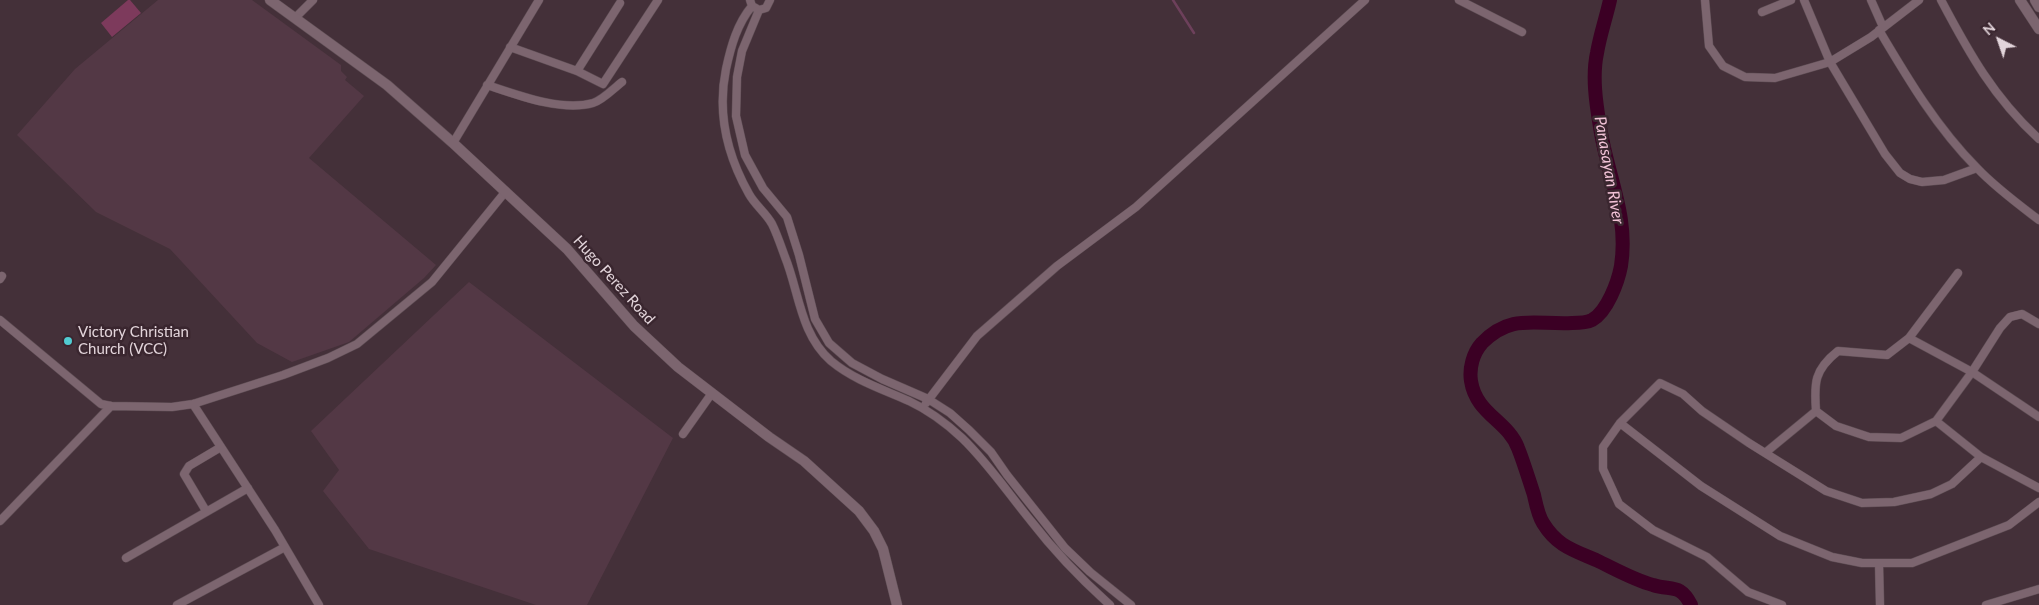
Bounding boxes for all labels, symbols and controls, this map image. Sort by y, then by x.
north arrow [1974,15,2024,65]
text: N [1979,18,1998,38]
water label: Panasayan River [1590,115,1628,225]
street label: Hugo Perez Road [569,232,659,328]
place label: Victory Christian Church (VCC) [78,323,189,358]
marker: Victory Christian Church (VCC) [62,335,74,347]

